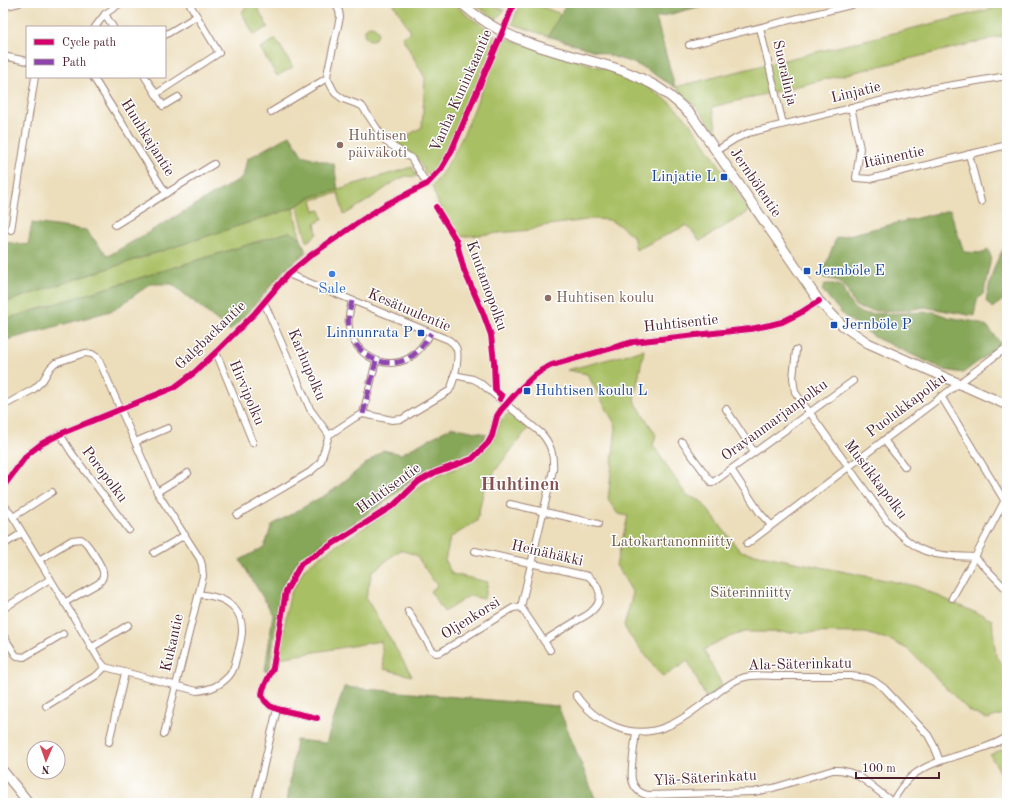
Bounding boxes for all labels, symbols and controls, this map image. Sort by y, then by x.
legend [26,26,166,78]
street label: Vanha Kuninkaantie [428,27,496,154]
text: Cycle path [62,37,117,49]
street label: Suoralinja [769,39,799,108]
text: Path [62,57,87,69]
street label: Linjatie [830,80,882,106]
street label: Huuhkajantie [117,97,177,179]
place label: Huhtisen päiväkoti [348,129,407,161]
marker: Huhtisen päiväkoti [335,140,345,150]
street label: Itäinentie [862,144,926,172]
street label: Jernbölentie [727,146,784,220]
place label: Linjatie L [651,170,716,185]
marker: Linjatie L [719,172,729,182]
street label: Kuutamopolku [463,239,509,333]
place label: Jernböle E [815,264,885,279]
marker: Jernböle E [802,266,812,276]
marker: Sale [327,269,337,279]
place label: Sale [318,282,346,297]
street label: Kesätuulentie [365,287,453,335]
place label: Huhtisen koulu [556,291,654,306]
marker: Huhtisen koulu [543,293,553,303]
street label: Galgbackantie [173,299,249,373]
street label: Huhtisentie [643,313,719,335]
place label: Jernböle P [842,318,912,333]
marker: Jernböle P [829,320,839,330]
place label: Linnunrata P [326,326,413,341]
street label: Karhupolku [284,327,328,403]
marker: Linnunrata P [416,328,426,338]
street label: Hirvipolku [226,358,266,428]
street label: Puolukkapolku [864,371,950,441]
street label: Oravanmarjanpolku [719,377,831,465]
place label: Huhtisen koulu L [535,384,648,399]
marker: Huhtisen koulu L [522,386,532,396]
street label: Mustikkapolku [841,438,909,522]
street label: Poropolku [78,444,130,506]
street label: Huhtisentie [354,461,424,517]
district label: Huhtinen [480,476,560,495]
park label: Latokartanonniitty [611,535,733,550]
street label: Heinähäkki [509,538,585,570]
park label: Säterinniitty [710,586,792,601]
street label: Oljenkorsi [439,595,503,643]
street label: Kukantie [159,613,187,673]
street label: Ala-Säterinkatu [748,657,852,673]
north arrow [26,740,66,780]
scale bar [856,754,939,780]
text: N [41,763,50,774]
text: 100 m [862,763,896,775]
street label: Ylä-Säterinkatu [653,769,757,789]

